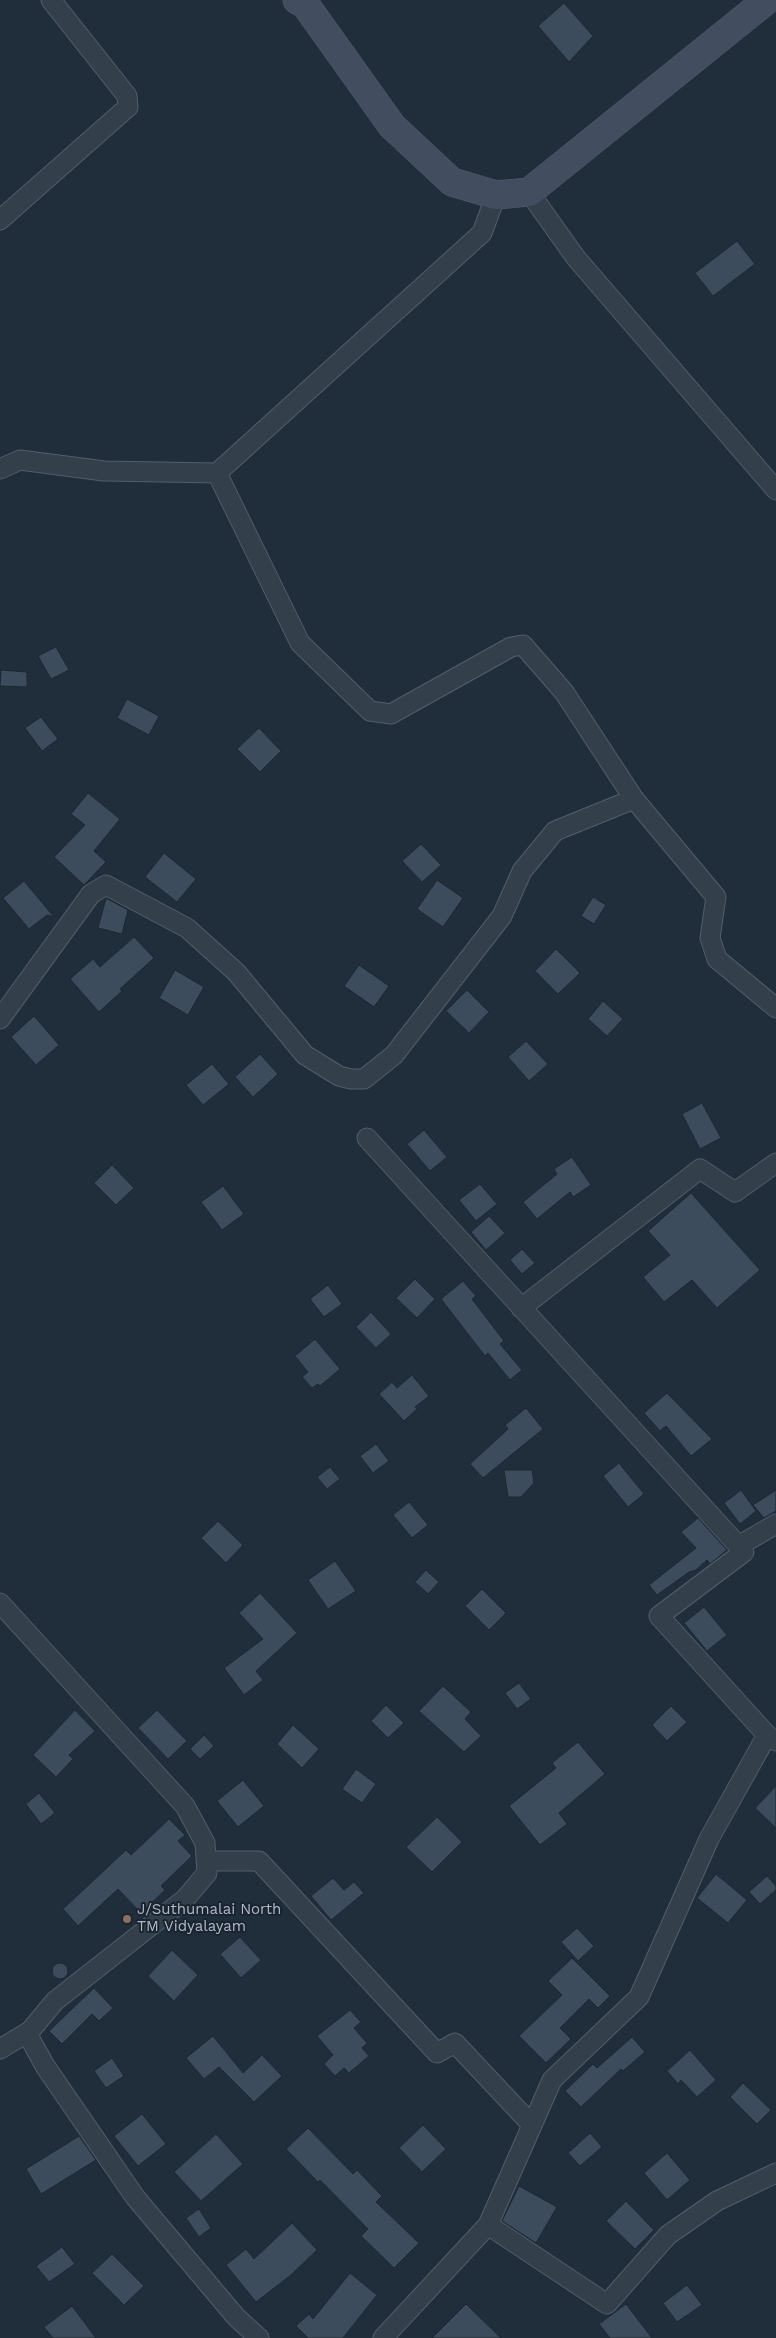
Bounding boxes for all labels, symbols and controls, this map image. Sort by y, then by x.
place label: J/Suthumalai North TM Vidyalayam [137,1901,281,1936]
marker: J/Suthumalai North TM Vidyalayam [121,1913,133,1925]

